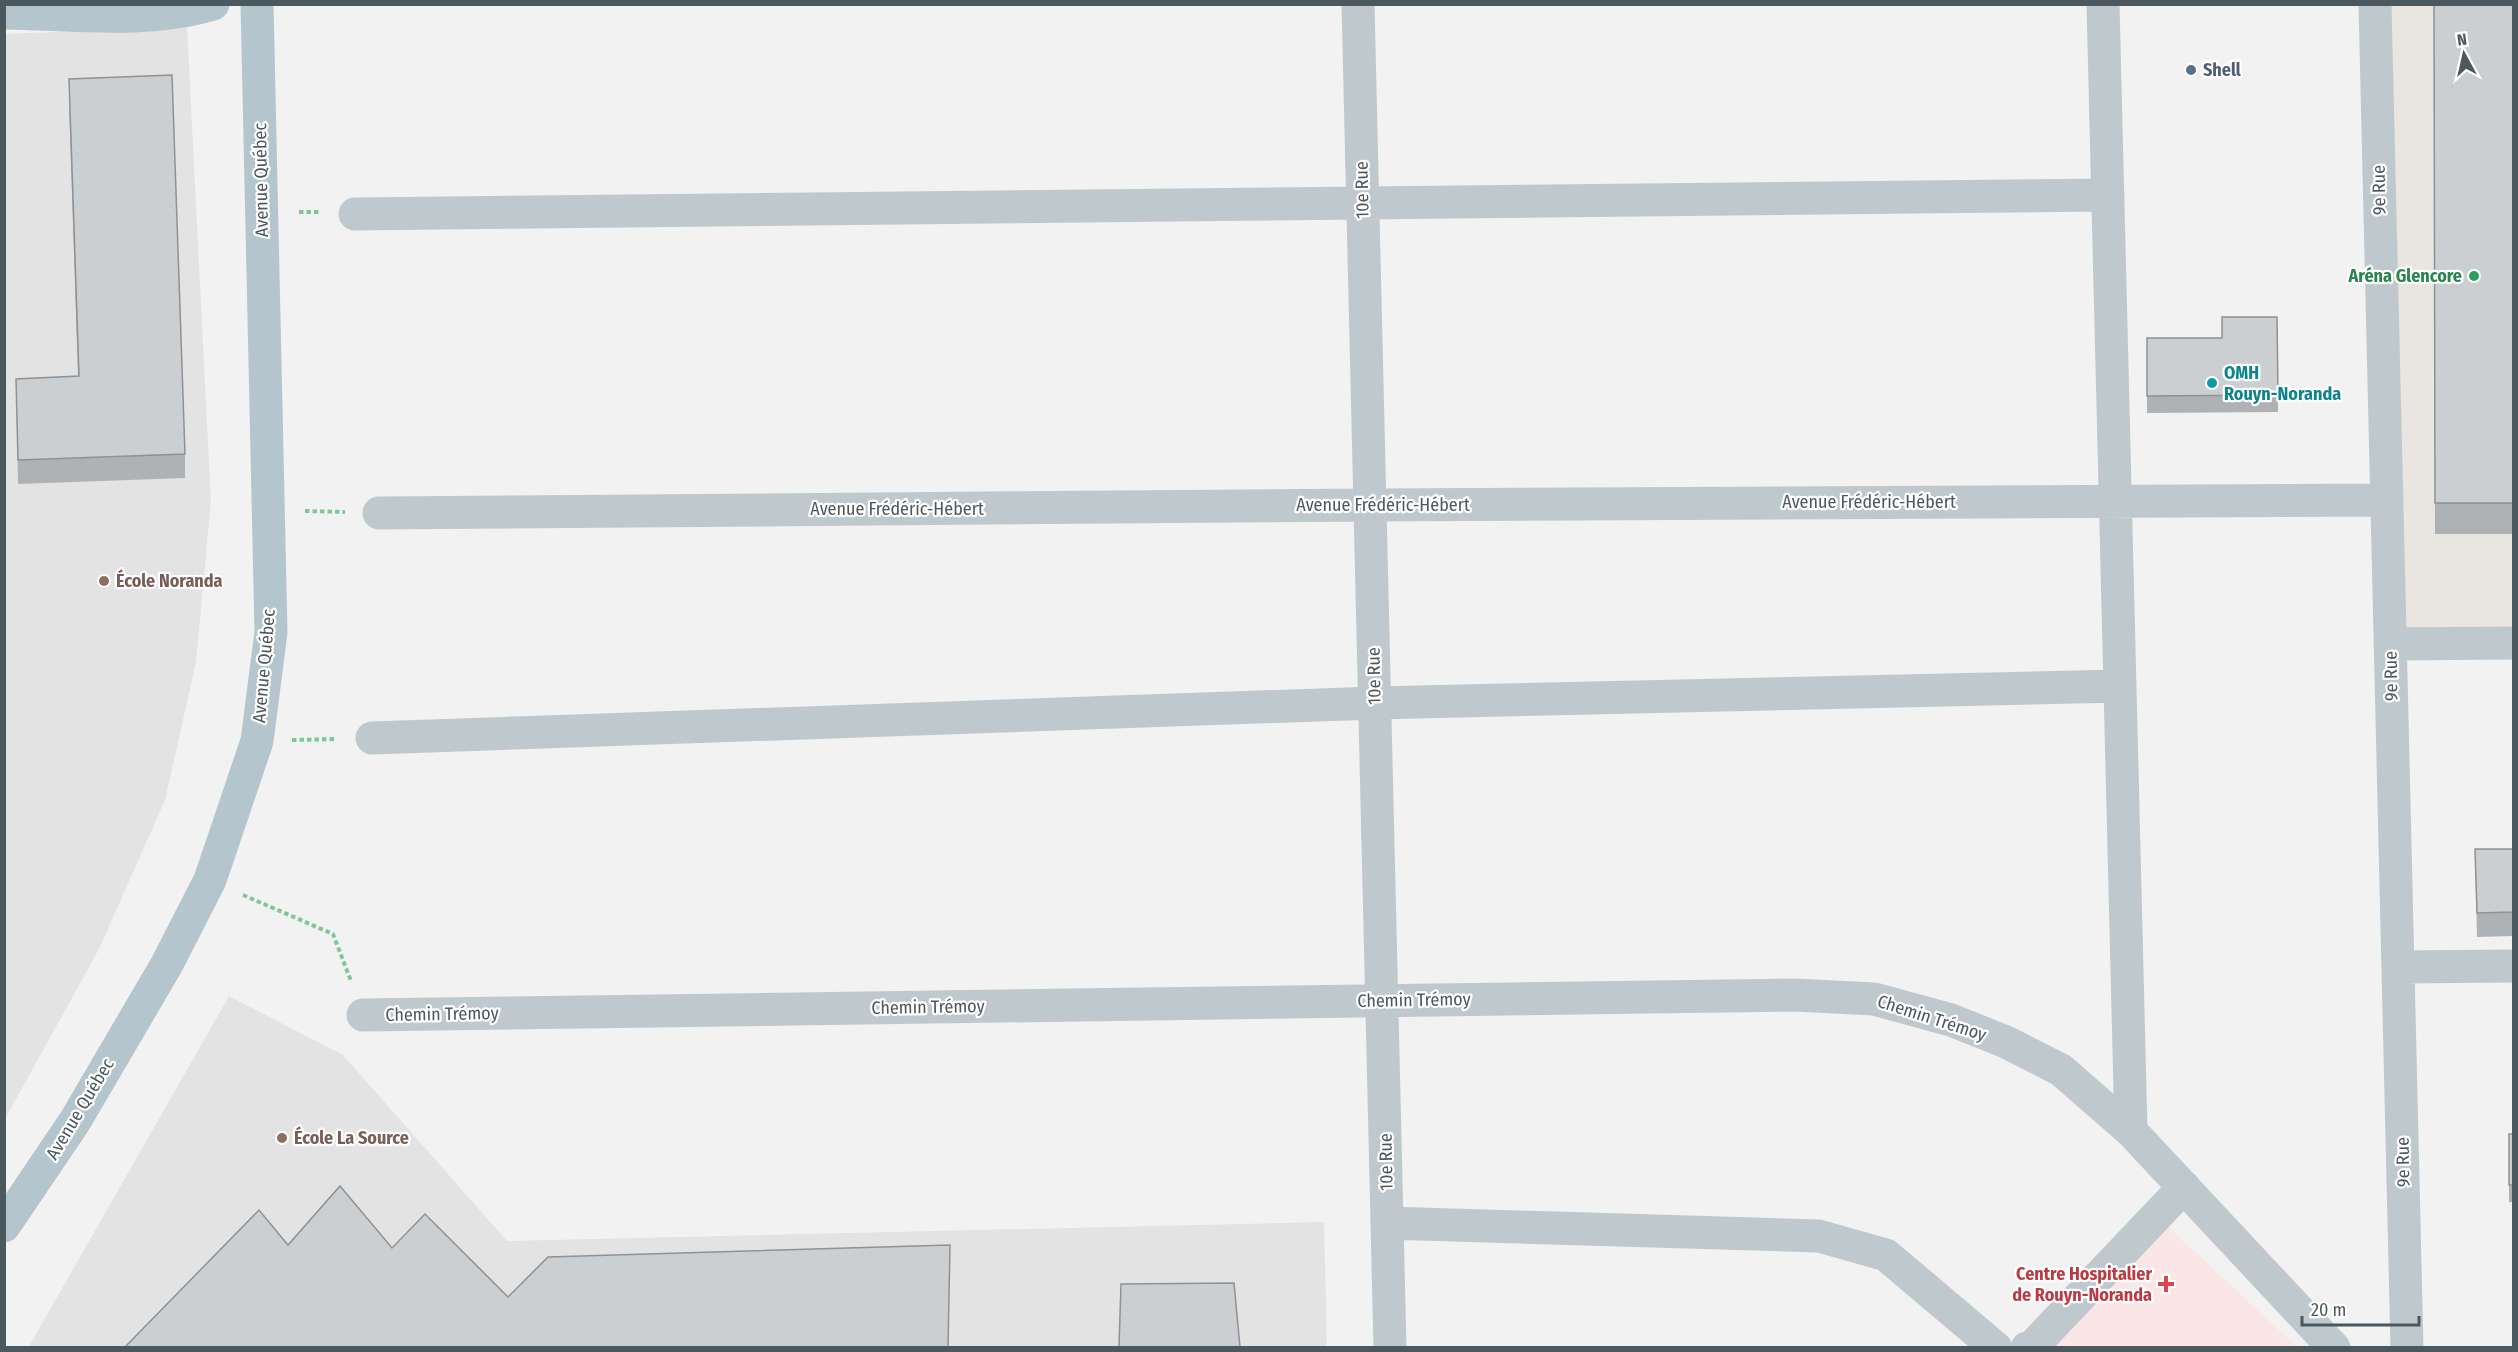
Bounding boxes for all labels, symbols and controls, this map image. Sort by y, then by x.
north arrow [2434,24,2494,84]
text: N [2456,30,2468,50]
place label: Shell [2203,59,2241,81]
marker: Shell [2184,63,2198,77]
street label: Avenue Québec [249,122,273,237]
street label: 10e Rue [1350,161,1374,219]
street label: 9e Rue [2368,165,2390,215]
place label: Aréna Glencore [2348,265,2462,287]
marker: Aréna Glencore [2467,269,2481,283]
place label: OMH Rouyn-Noranda [2224,362,2341,405]
marker: OMH Rouyn-Noranda [2205,376,2219,390]
street label: Avenue Frédéric-Hébert [1782,491,1956,513]
street label: Avenue Frédéric-Hébert [1296,494,1470,516]
street label: Avenue Frédéric-Hébert [810,498,984,520]
place label: École Noranda [116,569,223,592]
marker: École Noranda [97,574,111,588]
street label: Avenue Québec [248,608,280,724]
street label: 10e Rue [1362,647,1386,705]
street label: 9e Rue [2380,651,2402,701]
street label: Chemin Trémoy [1357,988,1471,1012]
street label: Chemin Trémoy [1875,990,1989,1046]
street label: Chemin Trémoy [871,995,985,1019]
street label: Chemin Trémoy [385,1002,499,1026]
street label: Avenue Québec [41,1054,119,1164]
place label: École La Source [294,1126,409,1149]
marker: École La Source [275,1131,289,1145]
street label: 10e Rue [1374,1133,1398,1191]
street label: 9e Rue [2392,1137,2414,1187]
place label: Centre Hospitalier de Rouyn-Noranda [2012,1263,2152,1306]
marker: Centre Hospitalier de Rouyn-Noranda [2157,1275,2175,1293]
scale bar [2302,1289,2419,1327]
text: 20 m [2311,1299,2346,1321]

